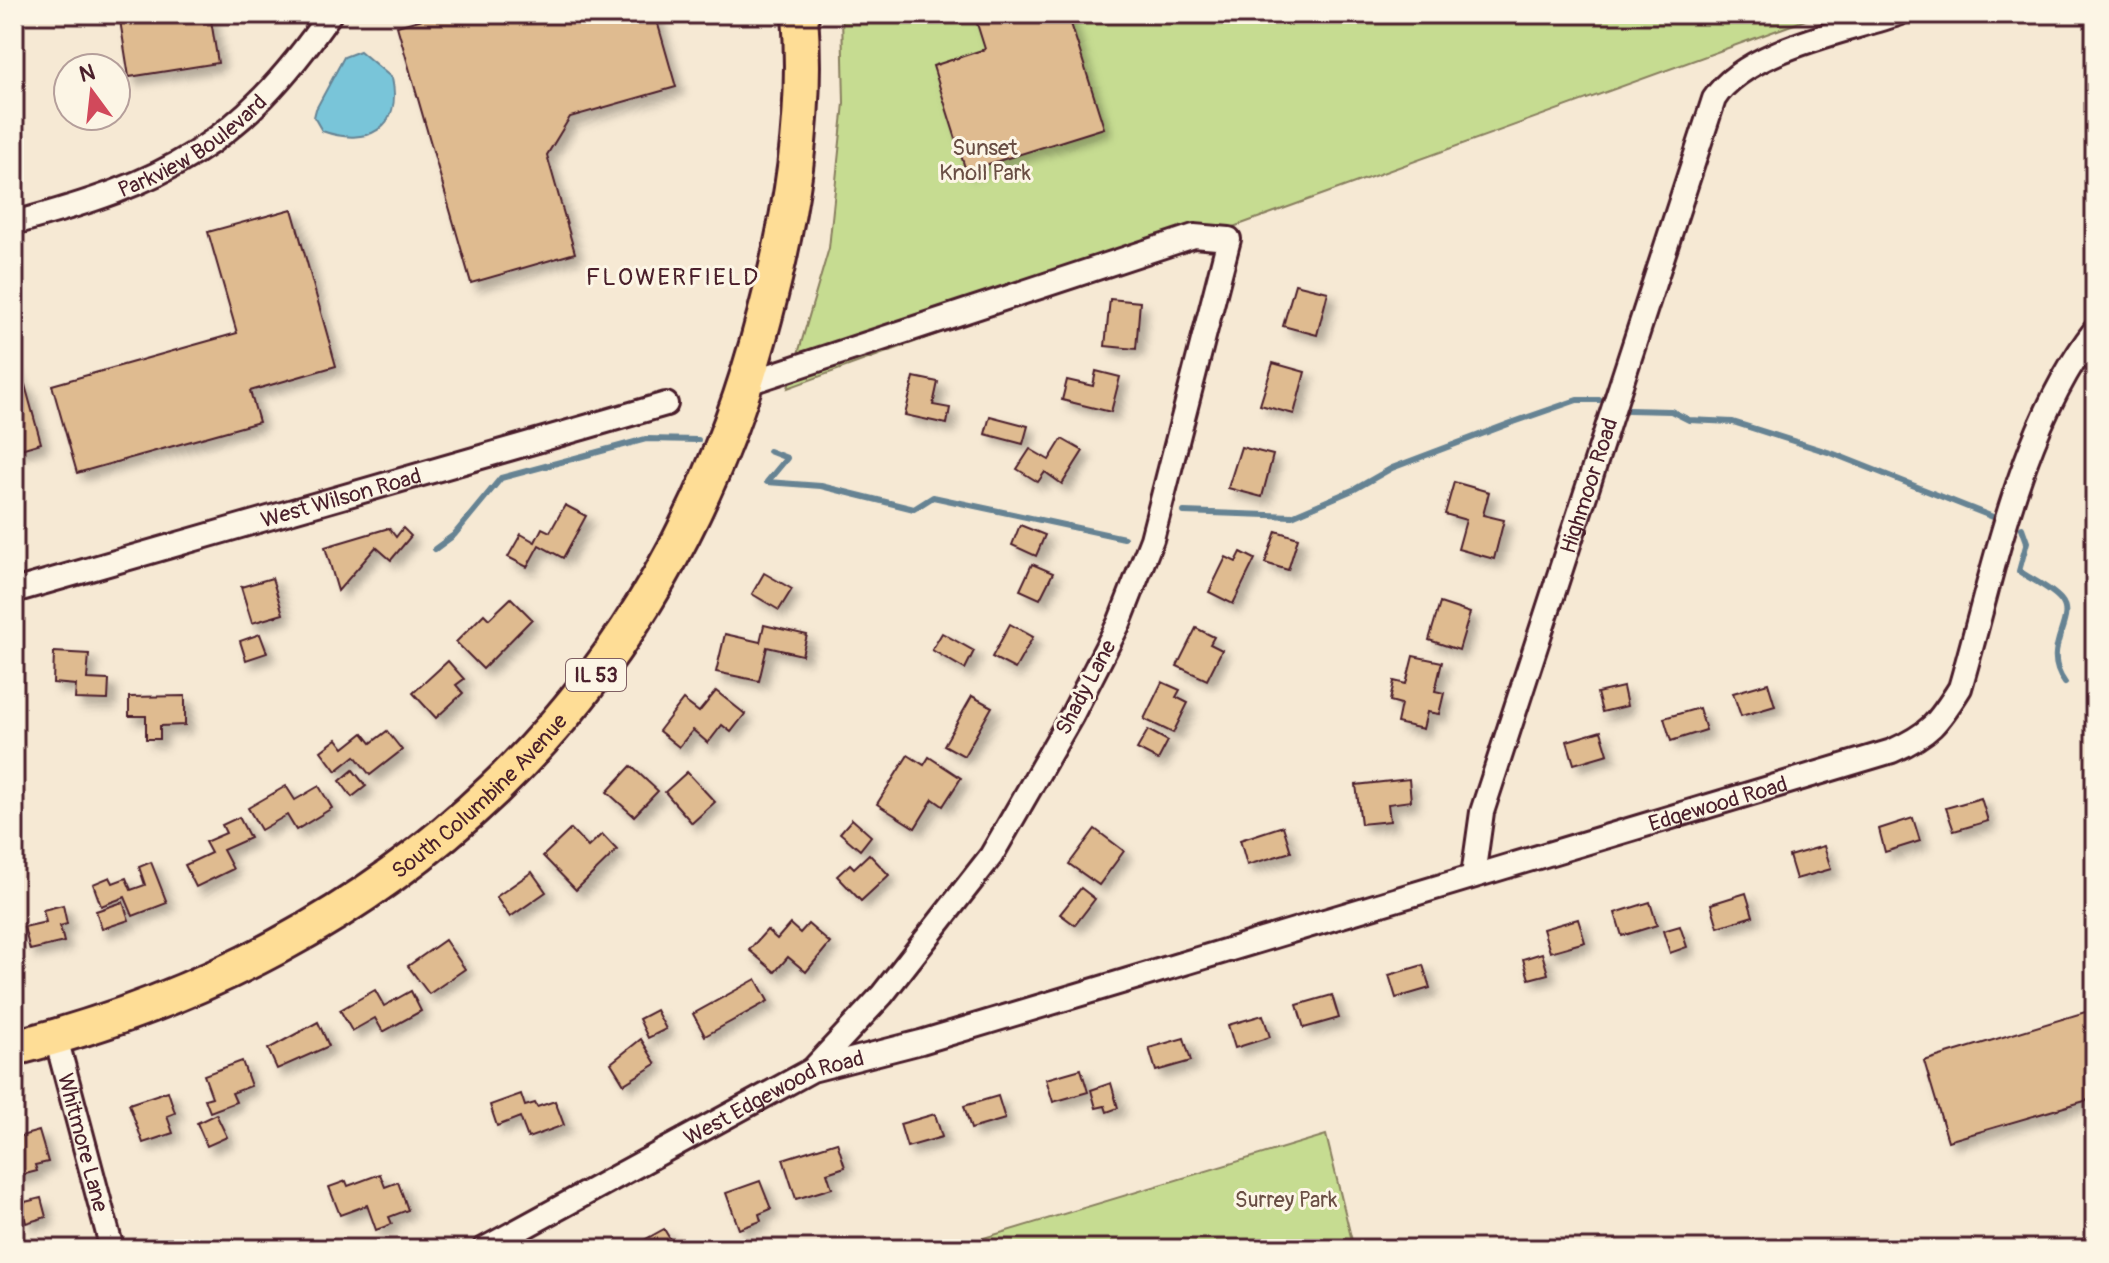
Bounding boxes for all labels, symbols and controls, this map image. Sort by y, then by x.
north arrow [52,52,132,132]
text: N [76,58,98,89]
street label: Parkview Boulevard [114,89,273,204]
park label: Sunset Knoll Park [939,134,1031,187]
district label: FLOWERFIELD [586,263,760,292]
street label: Highmoor Road [1554,414,1624,557]
street label: West Wilson Road [258,462,424,534]
street label: Shady Lane [1049,635,1123,740]
road number: IL 53 [566,659,626,691]
street label: South Columbine Avenue [386,708,574,885]
street label: Edgewood Road [1645,770,1791,838]
street label: West Edgewood Road [679,1044,867,1152]
street label: Whitmore Lane [51,1070,115,1215]
park label: Surrey Park [1235,1186,1337,1214]

